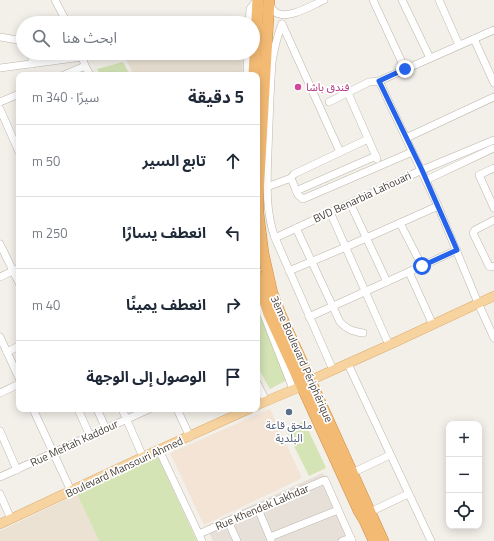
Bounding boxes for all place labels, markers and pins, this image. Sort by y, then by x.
place label: فندق باشا [306,79,350,95]
marker: فندق باشا [293,82,303,92]
marker: ملحق قاعة البلدية [284,407,294,417]
place label: ملحق قاعة البلدية [266,417,312,446]

